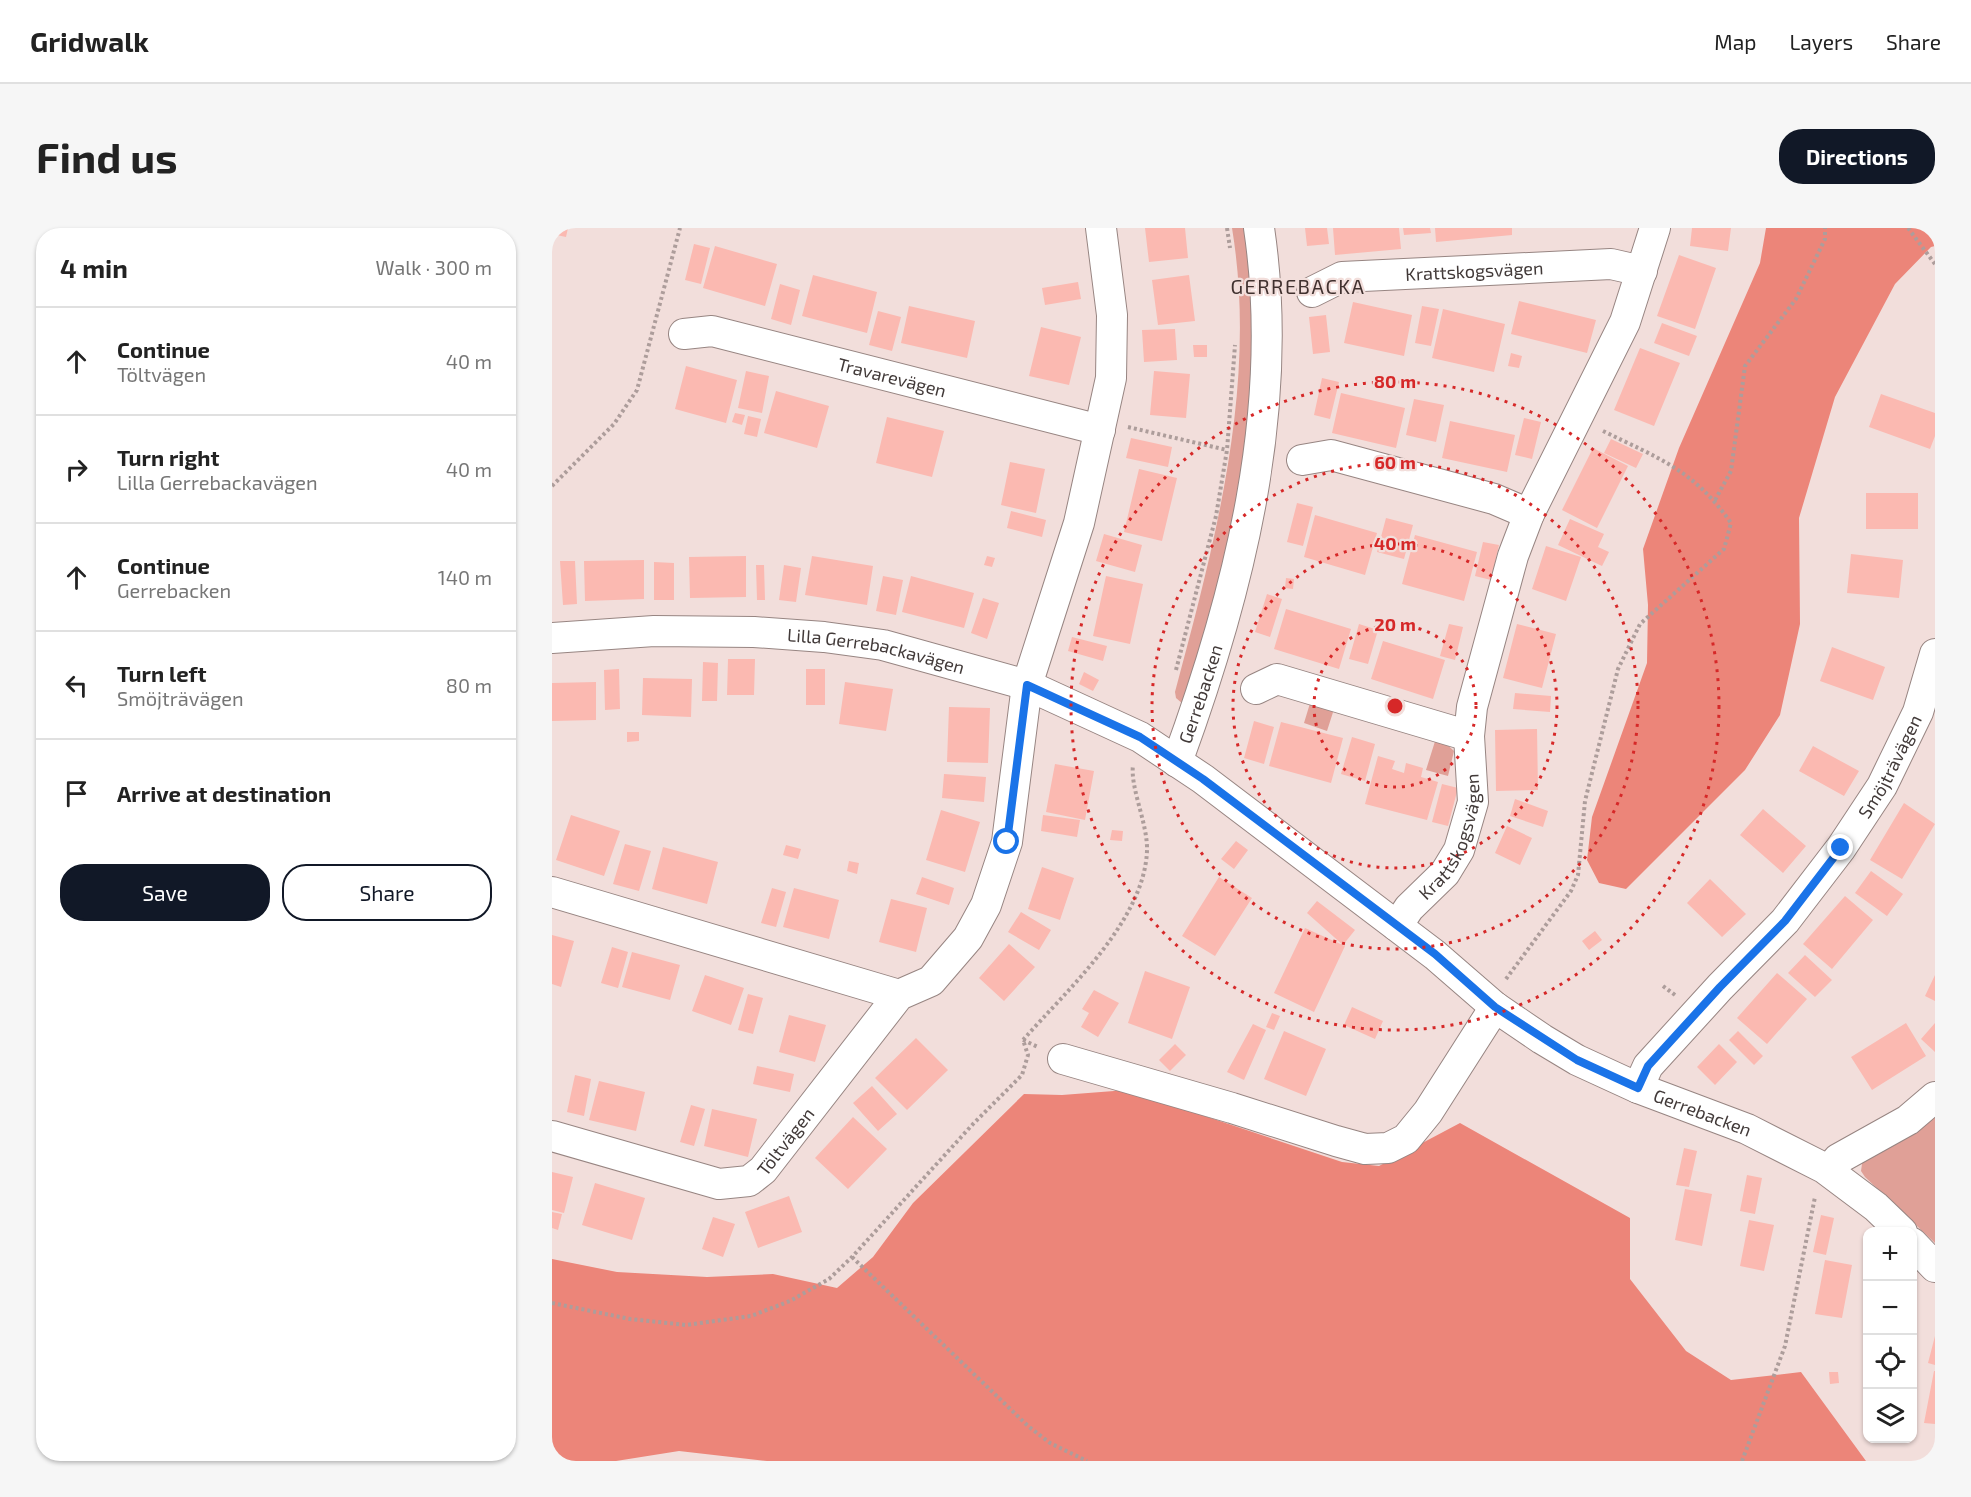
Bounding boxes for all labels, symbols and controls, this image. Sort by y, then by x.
text: Gridwalk [30,24,149,58]
text: Map [1714,29,1756,54]
text: Layers [1789,29,1853,54]
text: Share [1886,29,1941,54]
button: Directions [1779,129,1935,184]
text: Find us [36,131,178,181]
text: 4 min [60,252,128,283]
text: Walk · 300 m [376,255,492,279]
street label: Krattskogsvägen [1405,256,1544,285]
district label: GERREBACKA [1230,274,1366,298]
text: Continue [117,336,210,362]
icon: ahead [60,345,93,378]
text: 40 m [446,349,492,373]
street label: Travarevägen [835,353,949,401]
text: Töltvägen [117,362,206,386]
text: 80 m [1374,370,1416,392]
text: Turn right [117,444,219,470]
text: 60 m [1374,451,1416,473]
icon: right [60,453,93,486]
text: 40 m [446,457,492,481]
text: Lilla Gerrebackavägen [117,470,318,494]
text: 40 m [1374,532,1416,554]
text: Continue [117,552,210,578]
icon: ahead [60,561,93,594]
text: 140 m [438,565,492,589]
text: Gerrebacken [117,578,231,602]
text: 20 m [1374,613,1416,635]
street label: Lilla Gerrebackavägen [787,623,967,678]
street label: Gerrebacken [1174,642,1227,746]
text: Turn left [117,660,206,686]
icon: left [60,669,93,702]
text: 80 m [446,673,492,697]
text: Smöjträvägen [117,686,244,710]
centre of rings [1385,696,1405,716]
street label: Smöjträvägen [1853,711,1926,822]
street label: Krattskogsvägen [1414,773,1484,904]
icon: arrive [60,777,93,810]
text: Arrive at destination [117,780,331,806]
route start [993,828,1019,854]
route end [1827,834,1853,860]
button: Save [60,864,270,921]
button: Share [282,864,492,921]
street label: Gerrebacken [1651,1084,1755,1141]
street label: Töltvägen [752,1103,819,1180]
map controls [1863,1227,1917,1443]
button: + [1863,1227,1917,1281]
button: − [1863,1281,1917,1335]
button: locate [1863,1335,1917,1389]
button: layers [1863,1389,1917,1443]

